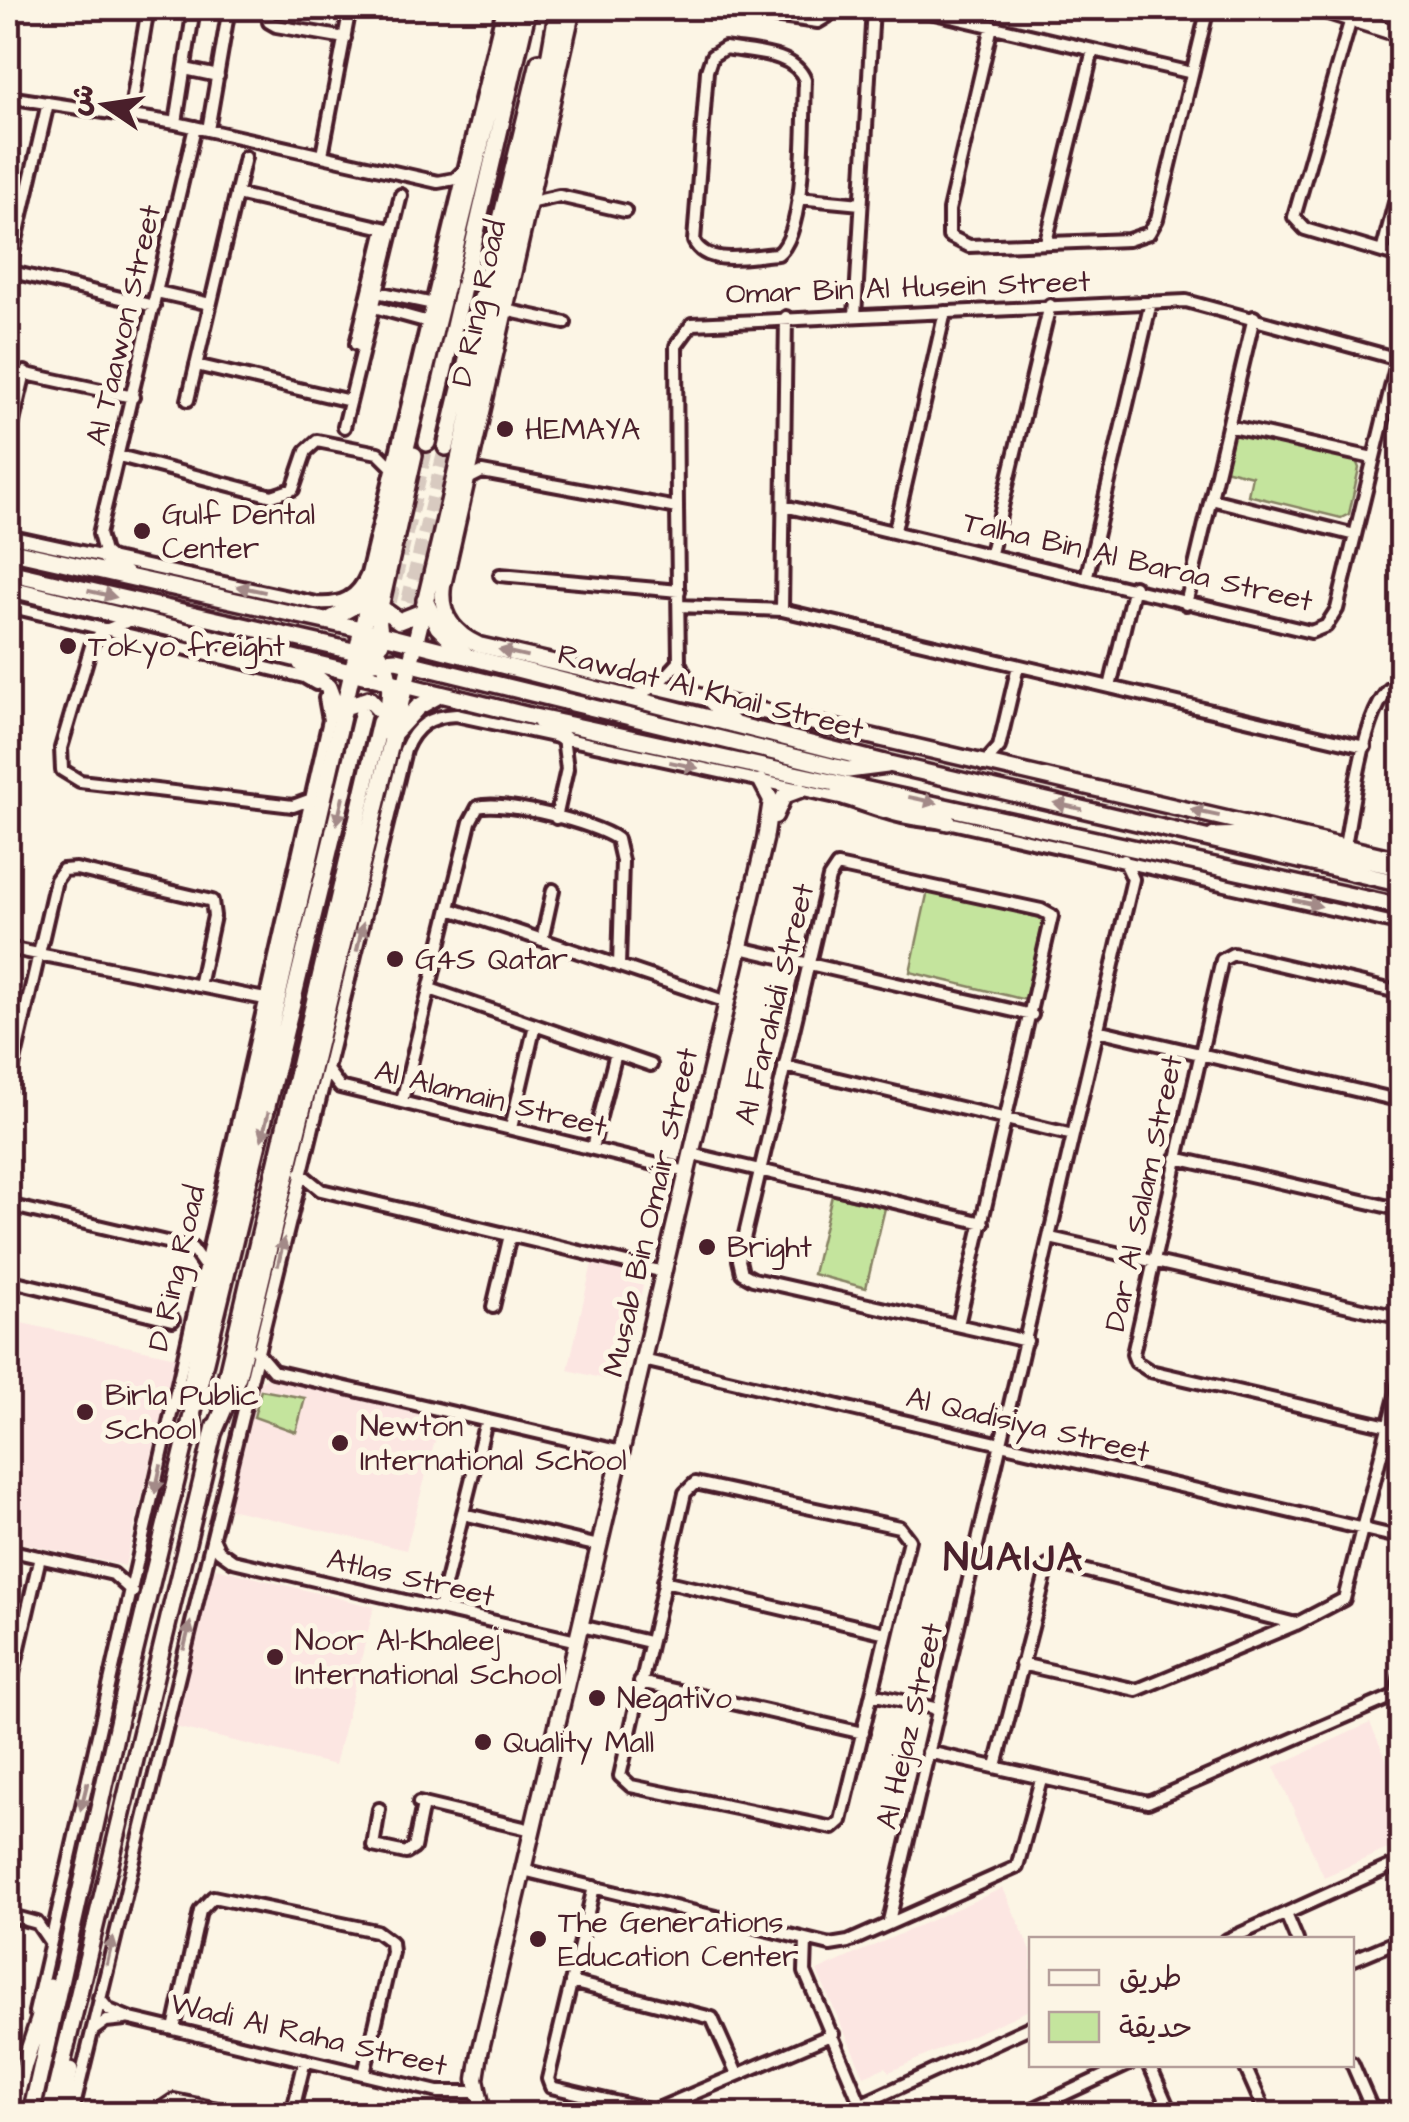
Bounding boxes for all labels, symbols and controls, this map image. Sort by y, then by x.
north arrow [55,55,155,155]
text: ش [60,80,105,119]
street label: Al Taawon Street [76,201,172,450]
street label: D Ring Road [441,216,518,390]
street label: Omar Bin Al Husein Street [725,261,1091,315]
place label: HEMAYA [525,409,640,451]
marker: HEMAYA [494,418,516,440]
place label: Gulf Dental Center [162,494,315,570]
street label: Talha Bin Al Baraa Street [959,501,1317,623]
marker: Gulf Dental Center [131,520,153,542]
one-way arrow [235,581,266,596]
one-way arrow [87,587,118,603]
place label: Tokyo freight [88,626,285,669]
street label: Rawdat Al Khail Street [553,634,868,750]
marker: Tokyo freight [57,635,79,657]
one-way arrow [497,645,528,660]
one-way arrow [669,757,700,773]
one-way arrow [908,792,939,808]
one-way arrow [332,795,347,826]
one-way arrow [1052,798,1083,813]
one-way arrow [1189,805,1220,821]
street label: Al Farahidi Street [725,879,825,1129]
one-way arrow [1292,896,1323,911]
one-way arrow [353,921,369,952]
place label: G4S Qatar [415,939,568,981]
marker: G4S Qatar [384,948,406,970]
street label: Musab Bin Omair Street [593,1044,709,1381]
street label: Al Alamain Street [370,1050,611,1148]
street label: Dar Al Salam Street [1094,1051,1194,1335]
one-way arrow [256,1111,272,1142]
street label: D Ring Road [138,1181,217,1355]
place label: Bright [727,1227,812,1270]
one-way arrow [274,1236,289,1267]
marker: Bright [696,1236,718,1258]
place label: Birla Public School [105,1375,259,1451]
street label: Al Qadisiya Street [902,1377,1154,1474]
marker: Birla Public School [74,1401,96,1423]
place label: Newton International School [360,1406,627,1482]
marker: Newton International School [329,1432,351,1454]
one-way arrow [149,1464,165,1495]
district label: NUAIJA [943,1531,1085,1586]
street label: Atlas Street [323,1538,499,1618]
street label: Al Hejaz Street [866,1619,954,1833]
one-way arrow [179,1620,195,1651]
place label: Noor Al-Khaleej International School [295,1620,562,1696]
marker: Noor Al-Khaleej International School [264,1646,286,1668]
place label: Negativo [617,1678,732,1721]
marker: Negativo [586,1687,608,1709]
place label: Quality Mall [503,1722,654,1765]
marker: Quality Mall [472,1731,494,1753]
one-way arrow [76,1781,91,1812]
place label: The Generations Education Center [558,1902,799,1978]
marker: The Generations Education Center [527,1928,549,1950]
one-way arrow [103,1936,118,1967]
legend [1029,1937,1354,2067]
text: طريق [1119,1957,1182,1999]
street label: Wadi Al Raha Street [166,1983,451,2087]
text: حديقة [1119,2007,1193,2049]

